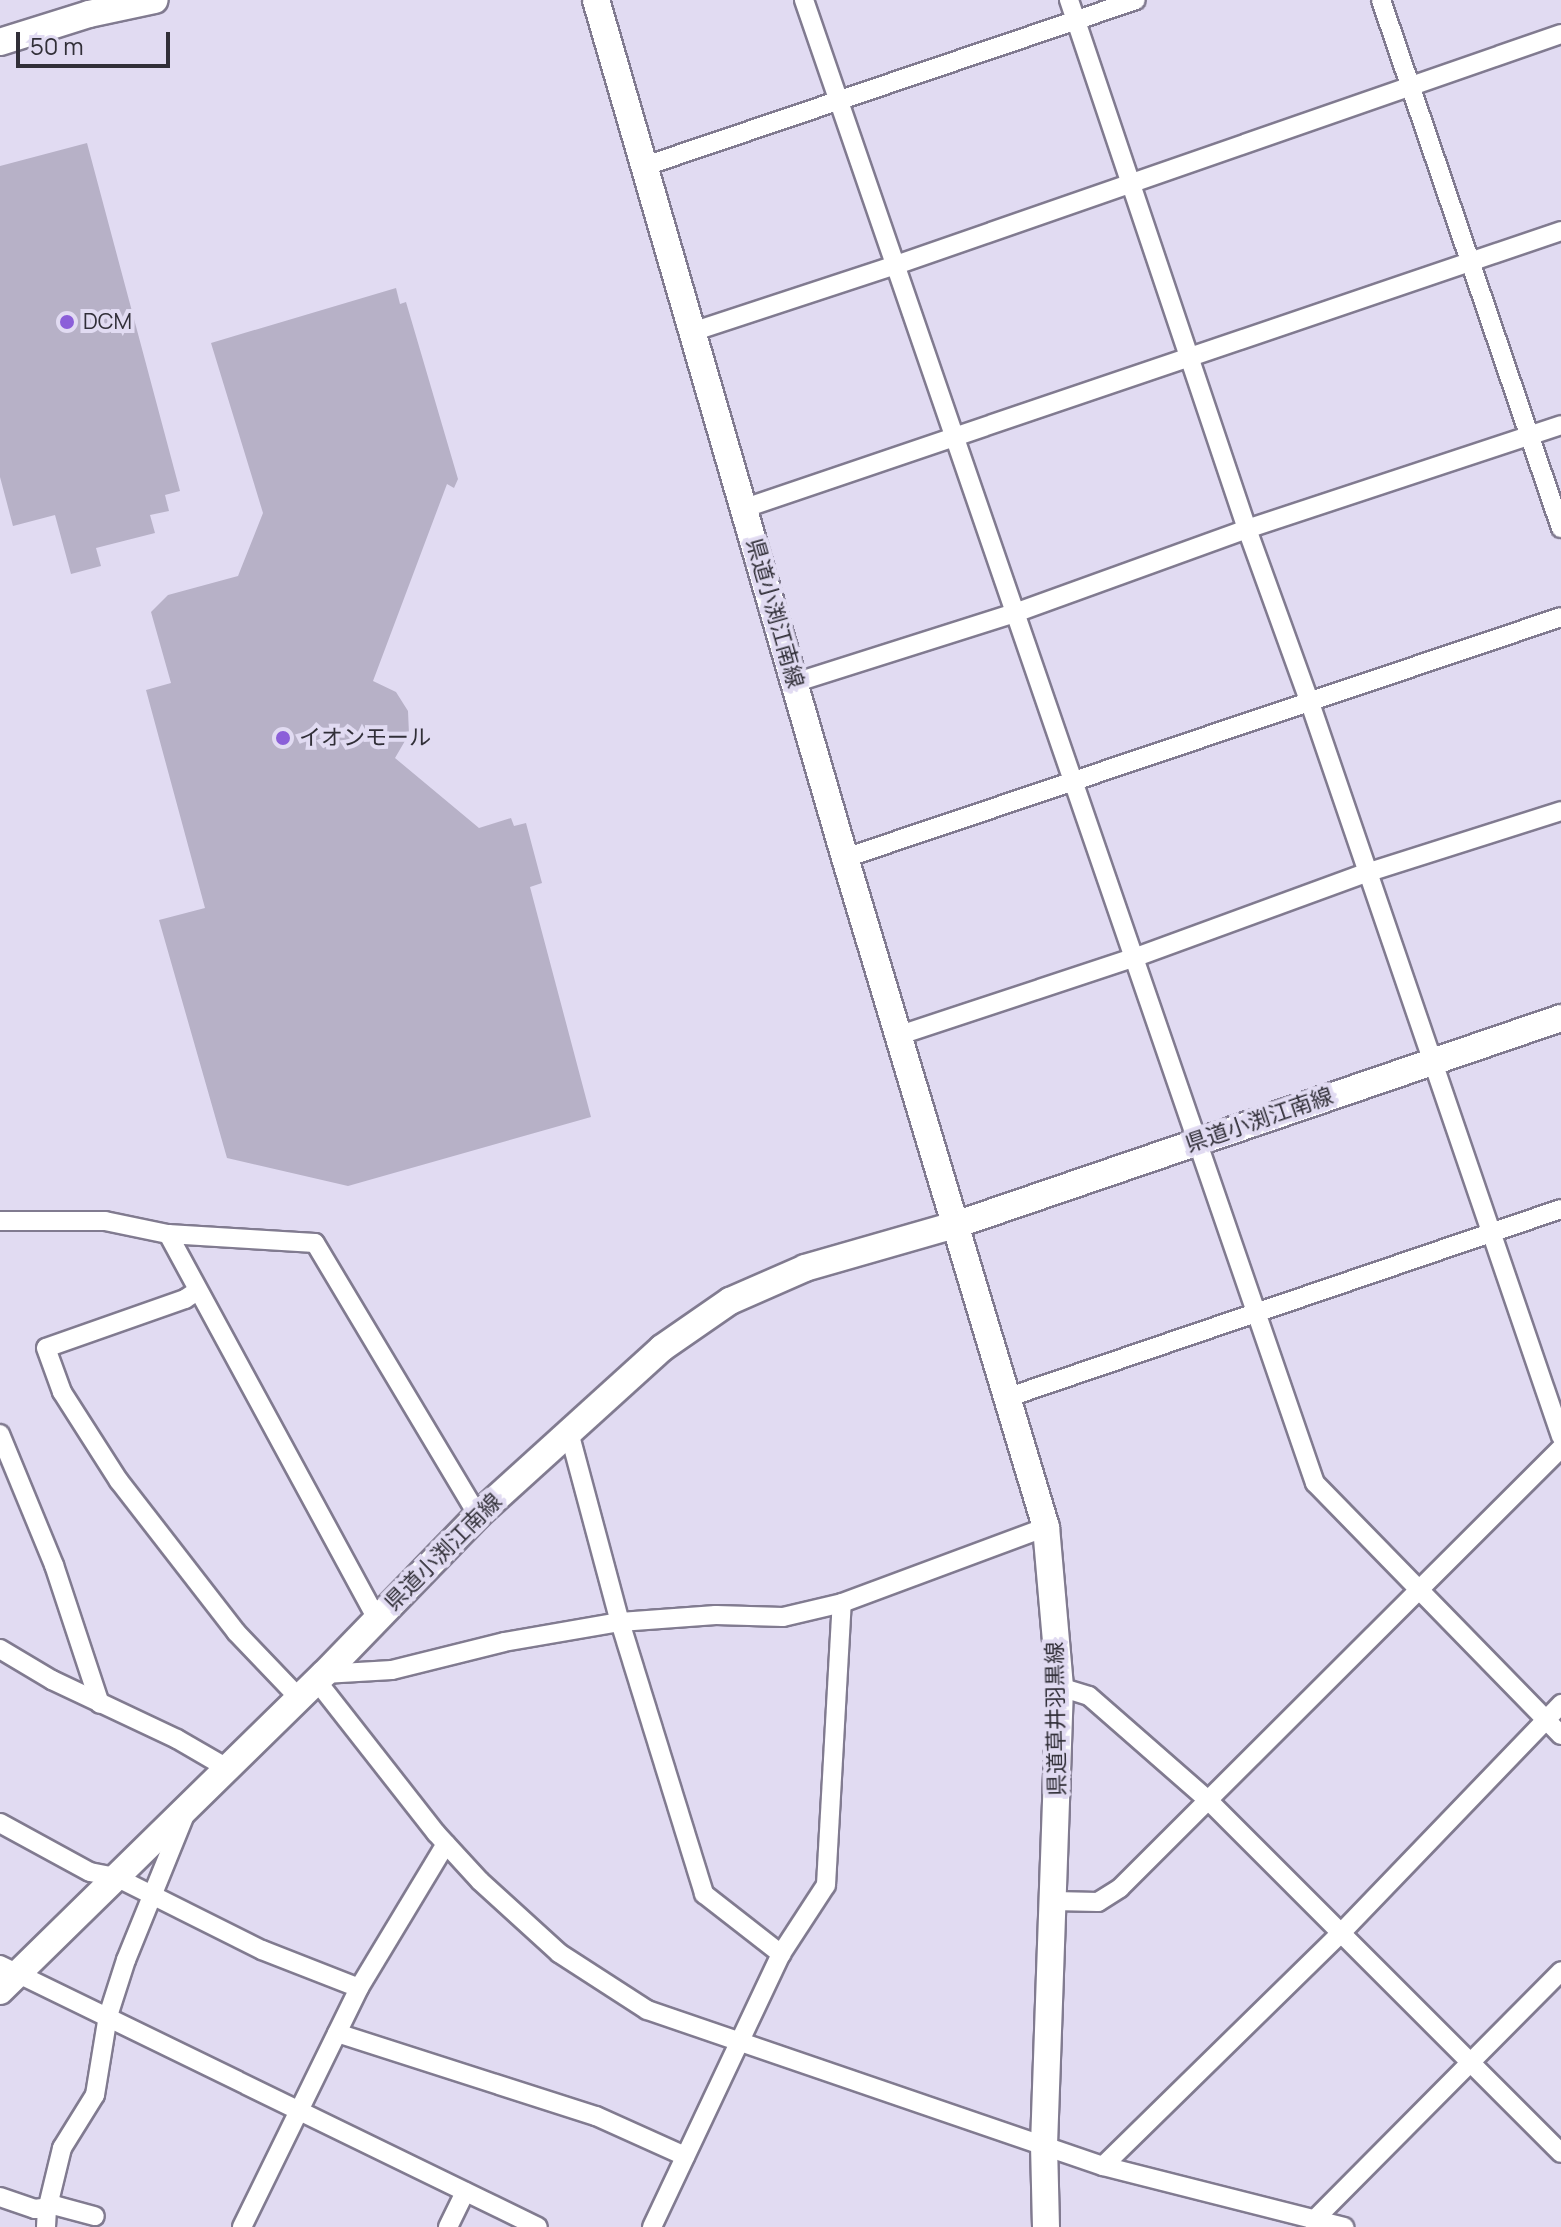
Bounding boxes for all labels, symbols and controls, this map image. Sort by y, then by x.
scale bar [20,16,174,66]
text: 50 m [30,29,84,62]
place label: DCM [83,309,132,335]
marker: DCM [58,313,76,331]
street label: 県道小渕江南線 [741,535,809,691]
place label: イオンモール [299,725,431,751]
marker: イオンモール [274,729,292,747]
street label: 県道小渕江南線 [1182,1082,1336,1158]
street label: 県道小渕江南線 [379,1488,507,1616]
street label: 県道草井羽黒線 [1041,1642,1071,1796]

